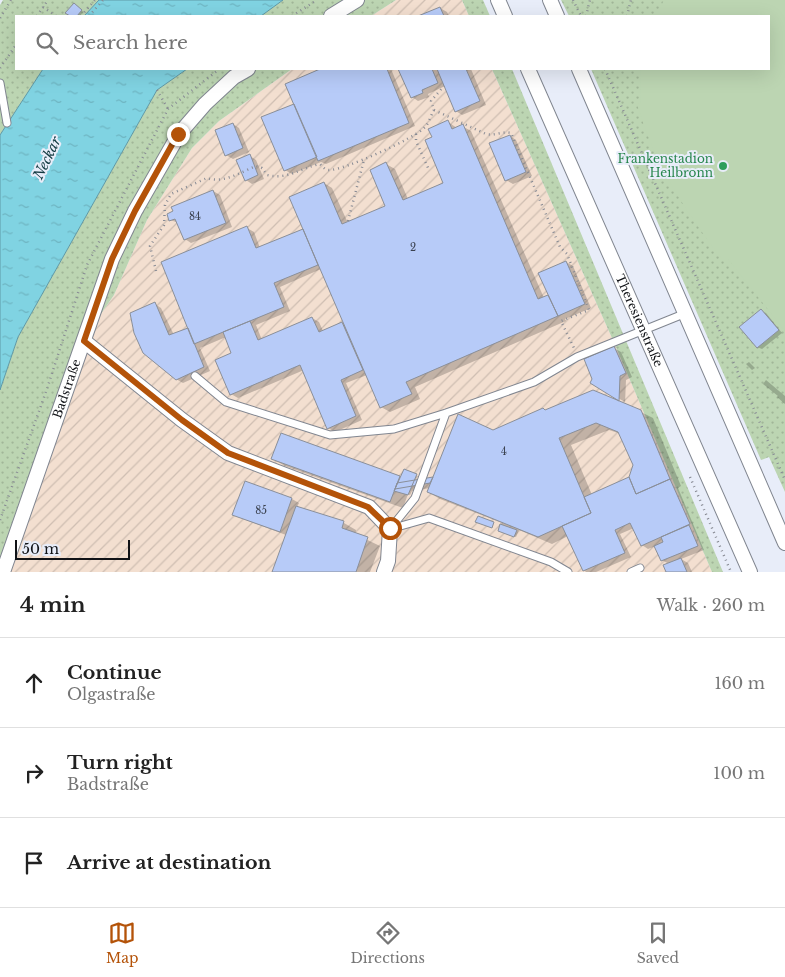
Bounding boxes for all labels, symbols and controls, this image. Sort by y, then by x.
search box [15,15,770,70]
icon: search [33,29,61,57]
text: Search here [73,31,188,54]
route end [167,123,190,146]
water label: Neckar [29,133,65,183]
place label: Frankenstadion Heilbronn [617,151,713,180]
marker: Frankenstadion Heilbronn [717,160,729,172]
house number: 84 [189,210,201,223]
house number: 2 [410,241,416,254]
street label: Theresienstraße [613,272,666,369]
street label: Badstraße [49,357,84,420]
house number: 4 [501,445,507,458]
house number: 85 [255,504,267,517]
route start [379,517,402,540]
scale bar [15,537,130,560]
text: 50 m [22,540,59,558]
text: 4 min [20,592,86,618]
text: Walk · 260 m [657,595,765,615]
text: Continue [67,661,162,684]
icon: ahead [20,669,48,697]
text: 160 m [714,673,765,693]
text: Olgastraße [67,684,156,704]
text: Turn right [67,751,173,774]
icon: right [20,759,48,787]
text: 100 m [713,763,765,783]
text: Badstraße [67,774,149,794]
icon: arrive [20,849,48,877]
text: Arrive at destination [67,851,271,874]
tab: Map [106,919,139,967]
tab: Directions [350,919,425,967]
tab: Saved [637,919,679,967]

